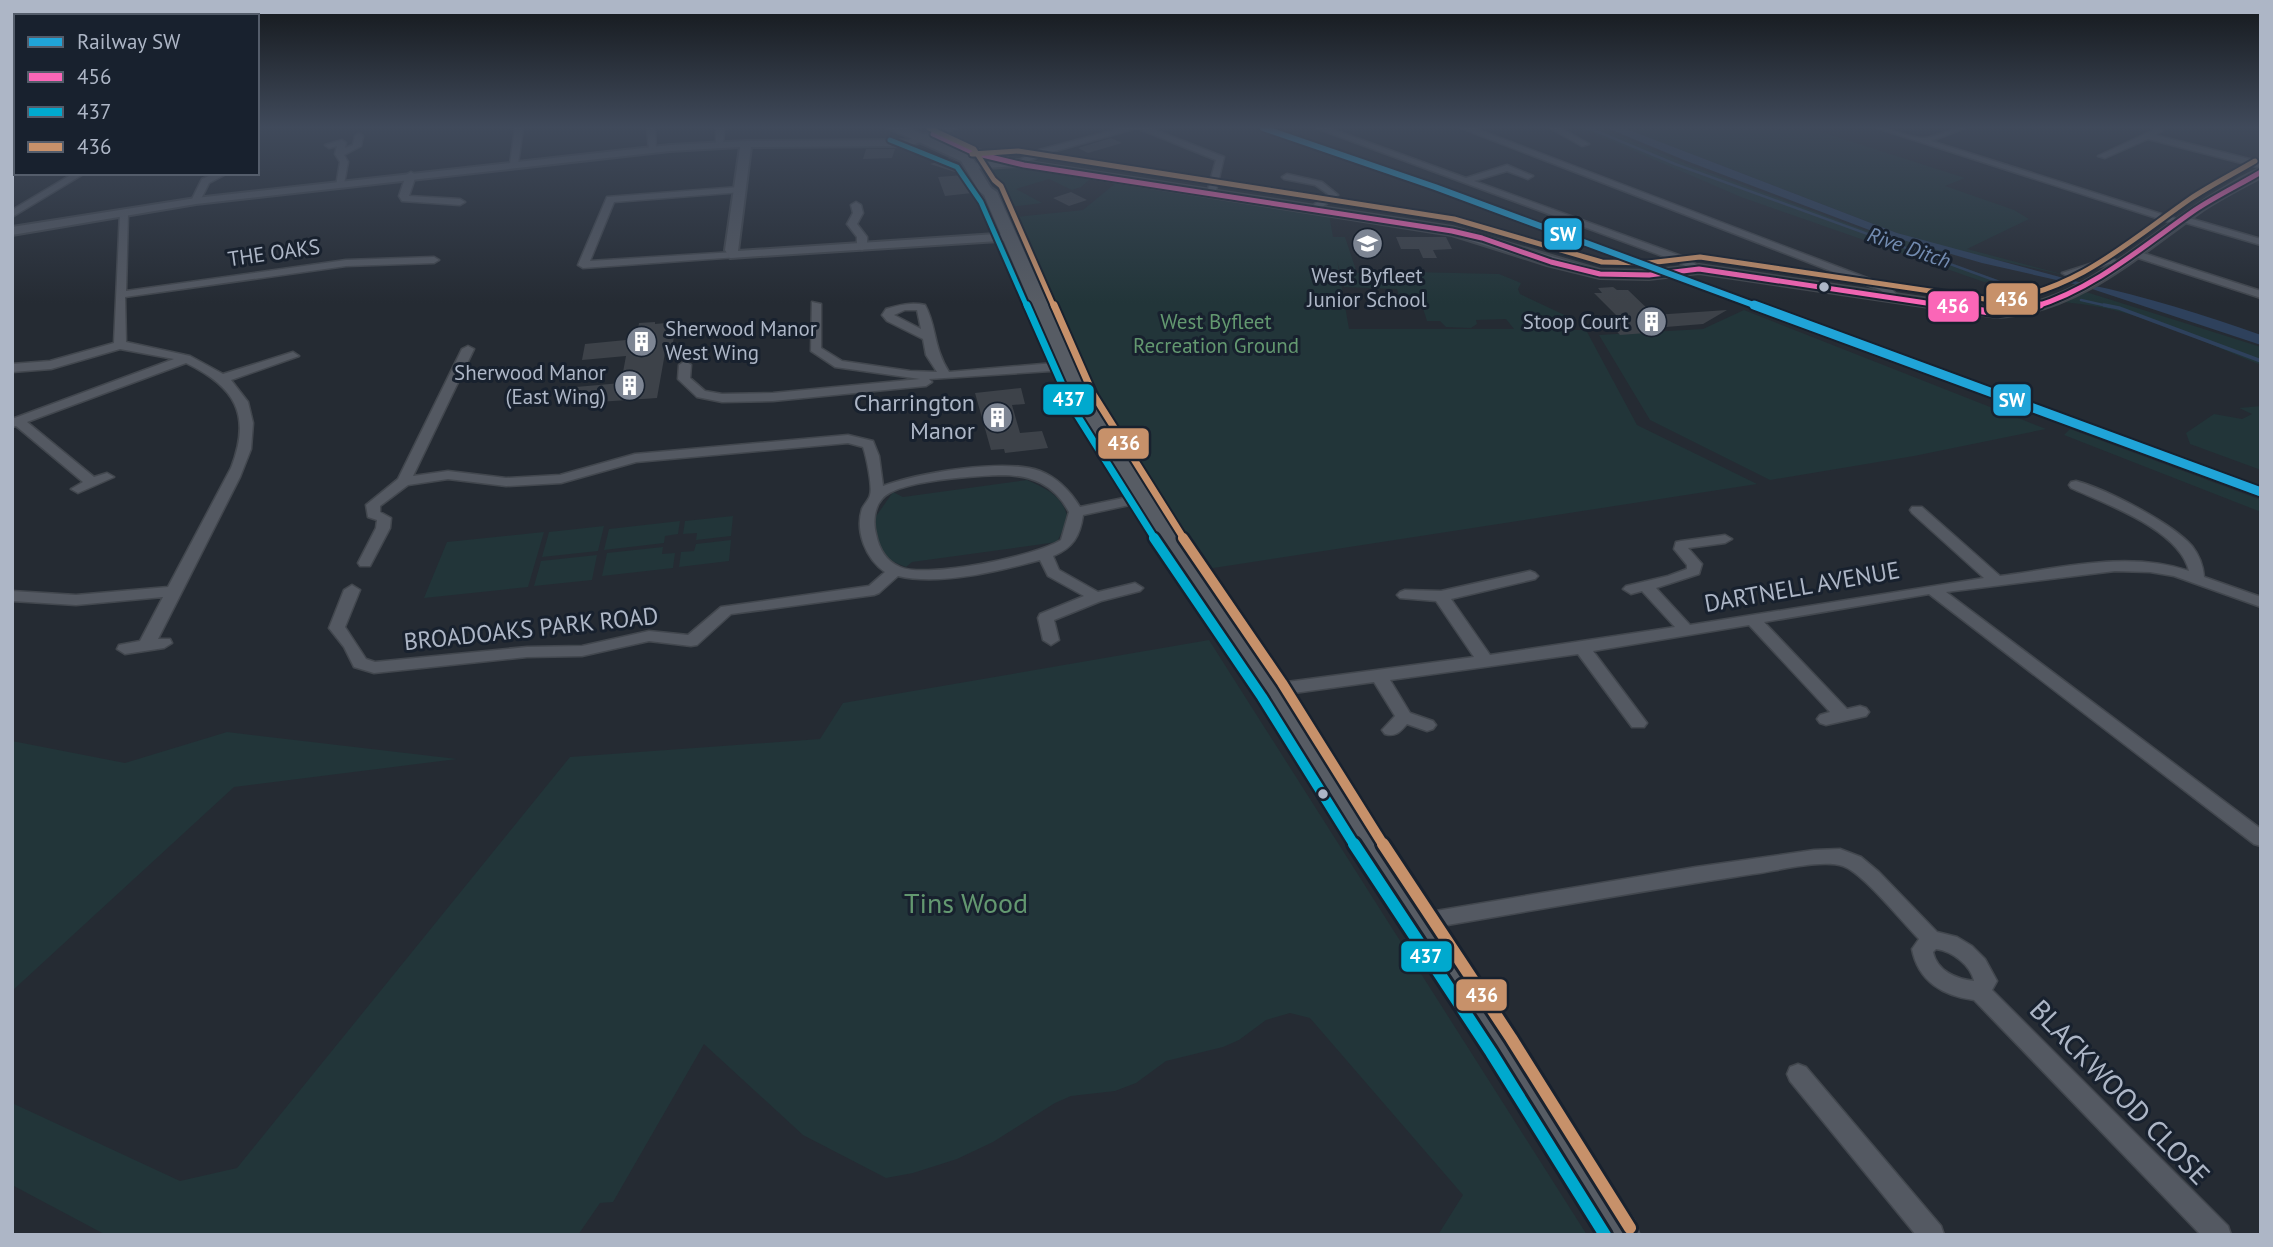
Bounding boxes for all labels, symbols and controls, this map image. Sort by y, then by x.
legend [14,14,259,175]
text: Railway SW [77,28,181,55]
text: 456 [77,63,111,90]
text: 437 [77,98,111,125]
text: 436 [77,133,111,160]
line badge: SW [1543,217,1583,251]
water label: Rive Ditch [1864,221,1954,274]
text: SW [1550,222,1577,246]
school or university icon: West Byfleet Junior School [1350,227,1384,261]
street label: THE OAKS [226,233,322,272]
place label: West Byfleet Junior School [1306,262,1427,313]
unlabelled marker [1817,280,1831,294]
line badge: 436 [1985,282,2039,316]
text: 436 [1996,287,2028,311]
line badge: 456 [1927,290,1980,323]
text: 456 [1937,294,1969,318]
building icon: Stoop Court [1635,305,1669,339]
park label: West Byfleet Recreation Ground [1133,308,1299,359]
place label: Stoop Court [1523,308,1629,335]
place label: Sherwood Manor West Wing [665,315,817,366]
building icon: Sherwood Manor West Wing [625,324,659,358]
place label: Sherwood Manor (East Wing) [454,359,606,410]
building icon: Sherwood Manor (East Wing) [612,368,646,402]
line badge: 437 [1042,383,1095,416]
line badge: SW [1992,383,2032,417]
place label: Charrington Manor [854,387,975,446]
text: 437 [1053,387,1085,411]
text: SW [1999,388,2026,412]
building icon: Charrington Manor [981,400,1015,434]
line badge: 436 [1097,427,1150,460]
text: 436 [1108,431,1140,455]
street label: DARTNELL AVENUE [1702,554,1902,619]
street label: BROADOAKS PARK ROAD [402,600,660,657]
unlabelled marker [1316,787,1330,801]
park label: Tins Wood [904,884,1028,921]
line badge: 437 [1400,940,1453,973]
text: 437 [1410,944,1442,968]
line badge: 436 [1455,978,1508,1012]
text: 436 [1466,983,1498,1007]
street label: BLACKWOOD CLOSE [2022,991,2218,1192]

